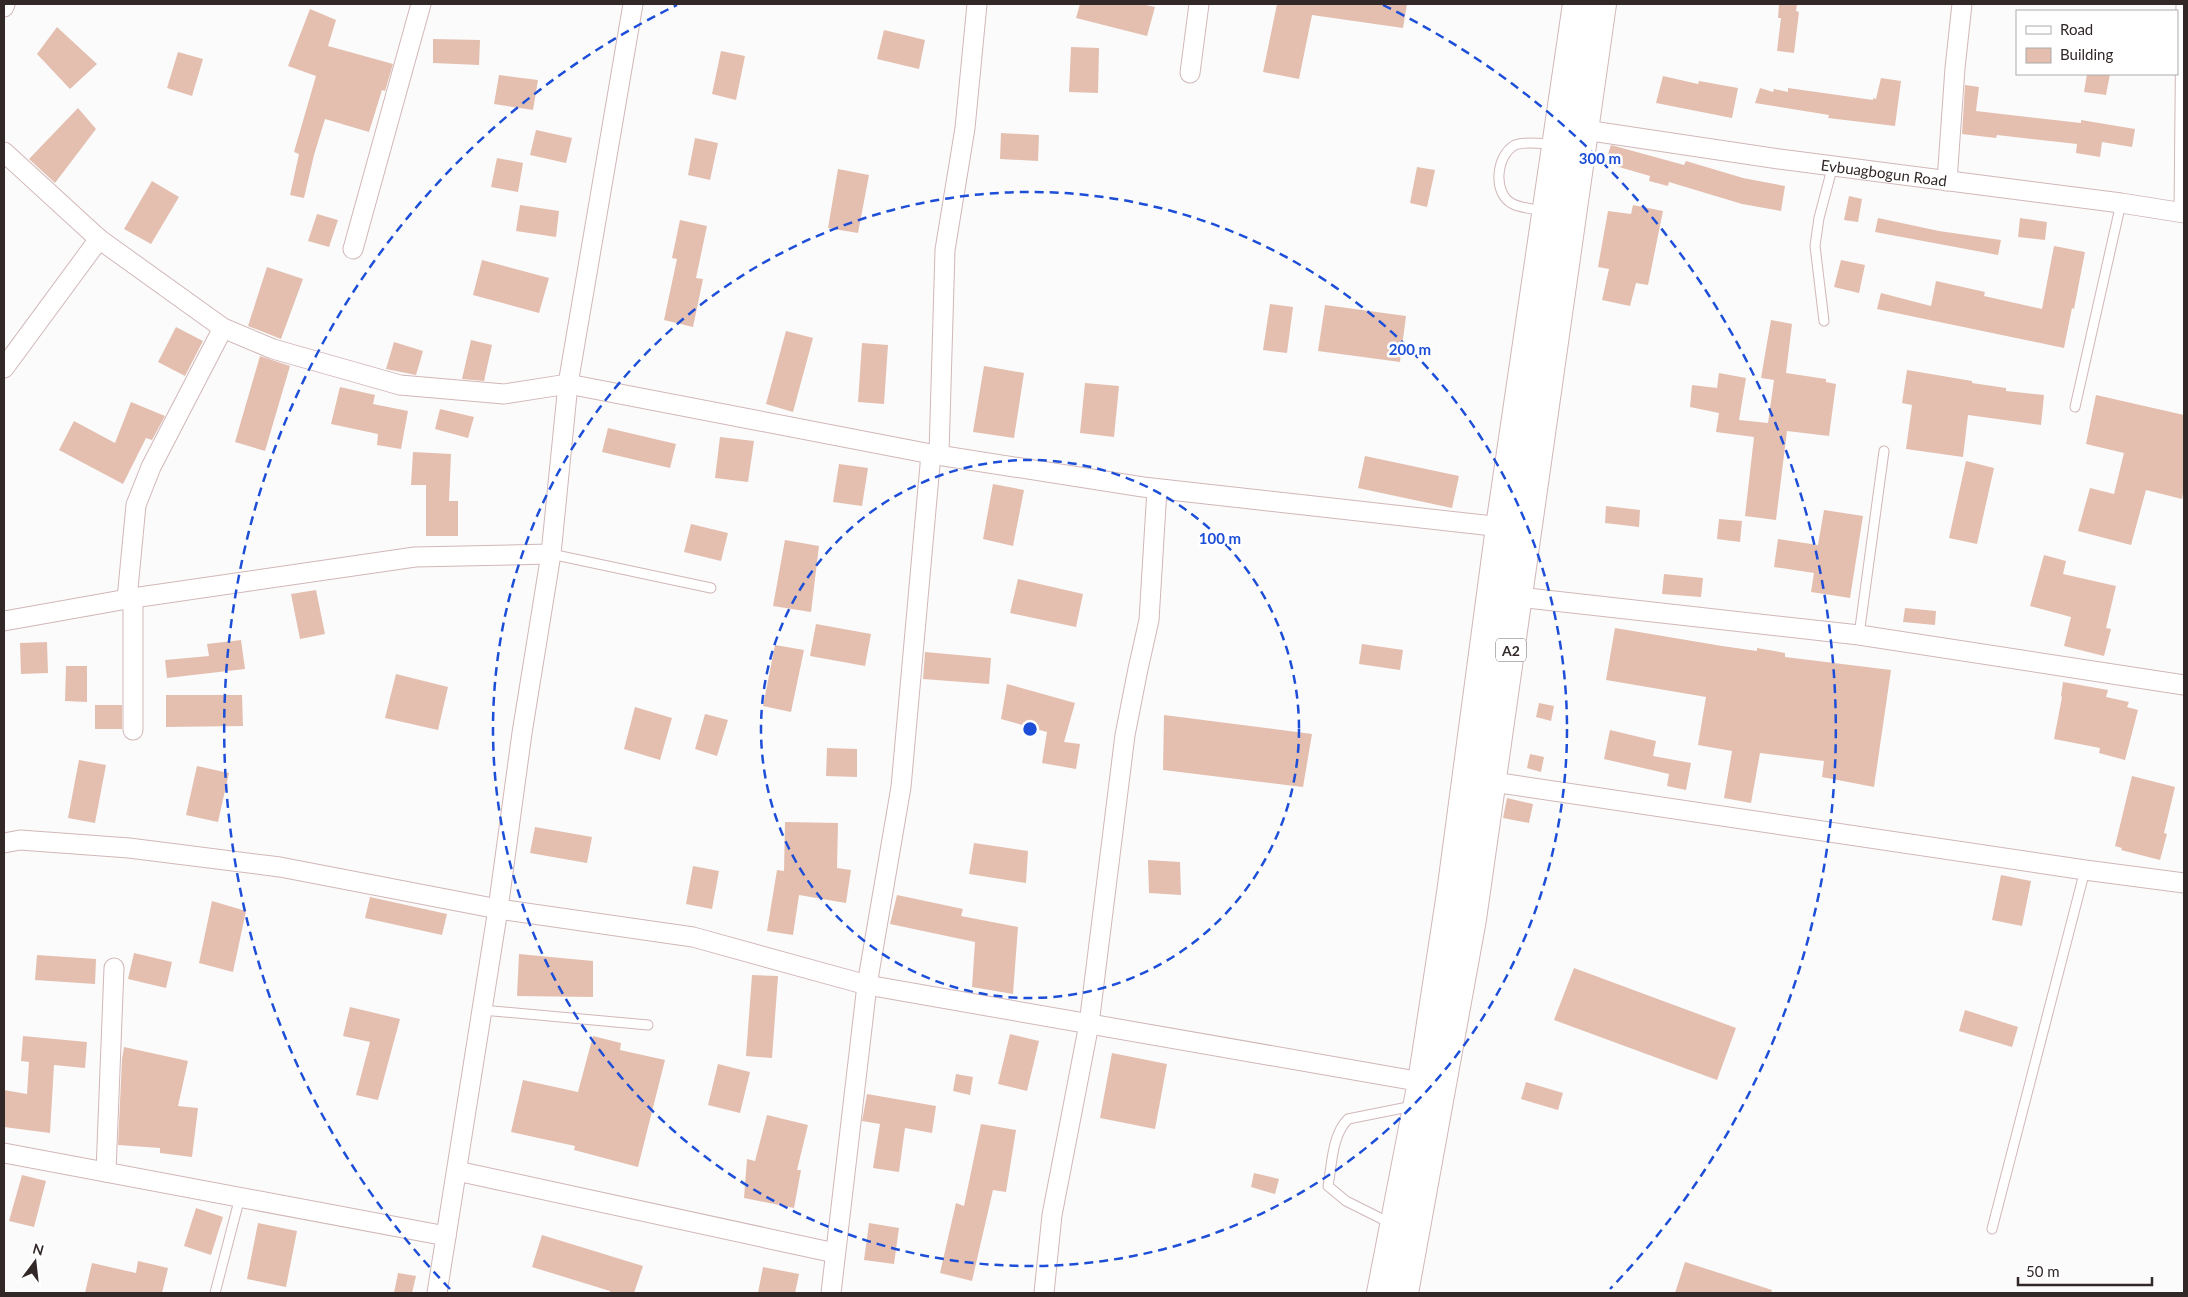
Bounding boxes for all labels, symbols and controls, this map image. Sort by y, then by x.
legend [2016,10,2178,75]
text: Road [2060,20,2093,38]
text: Building [2060,45,2113,63]
text: 300 m [1579,149,1621,167]
street label: Evbuagbogun Road [1820,155,1948,190]
text: 200 m [1389,340,1431,358]
text: 100 m [1199,529,1241,547]
road number: A2 [1496,638,1526,662]
centre of rings [1021,720,1039,738]
north arrow [10,1237,60,1287]
text: N [31,1239,46,1259]
scale bar [2018,1254,2152,1286]
text: 50 m [2026,1262,2060,1280]

